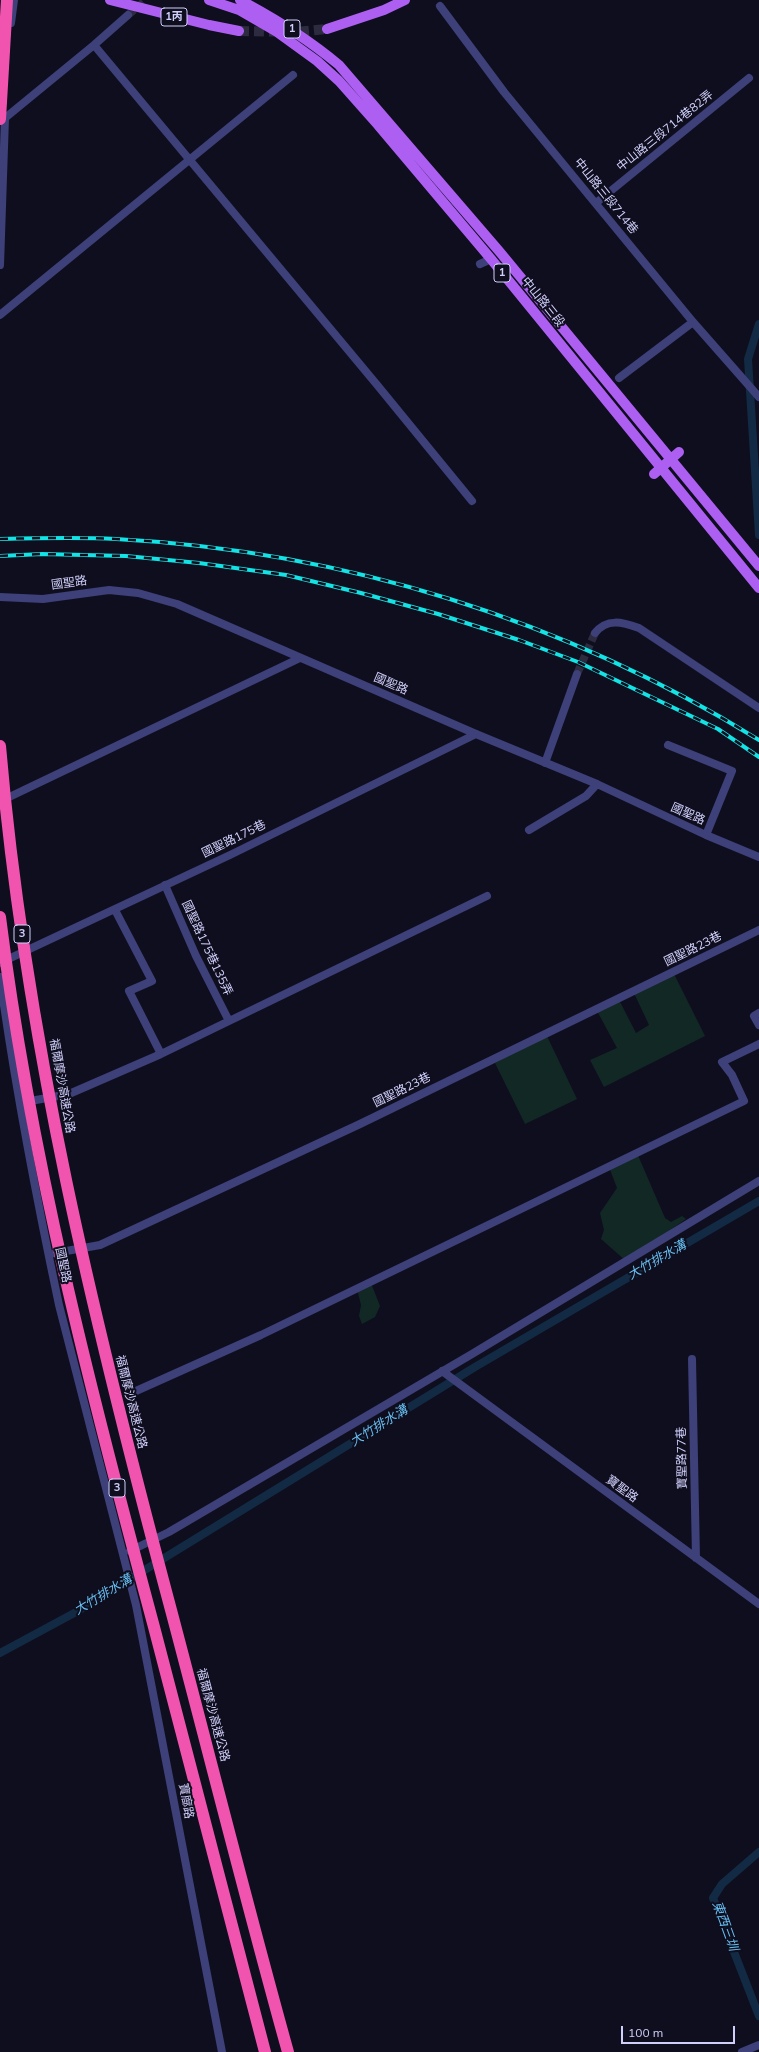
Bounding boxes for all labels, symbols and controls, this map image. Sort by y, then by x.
road number: 1丙 [161,8,187,26]
road number: 1 [284,20,300,38]
street label: 中山路三段714巷82弄 [614,88,716,174]
street label: 中山路三段714巷 [571,155,641,237]
road number: 1 [494,264,510,282]
street label: 中山路三段 [519,274,567,330]
street label: 國聖路 [50,573,88,593]
street label: 國聖路 [372,670,410,698]
street label: 國聖路 [669,800,707,828]
street label: 國聖路175巷 [200,817,268,861]
street label: 國聖路175巷135弄 [179,898,235,998]
road number: 3 [14,925,30,943]
street label: 國聖路23巷 [662,929,724,969]
street label: 福爾摩沙高速公路 [47,1037,77,1135]
street label: 國聖路23巷 [371,1070,433,1110]
water label: 大竹排水溝 [625,1237,689,1283]
street label: 國聖路 [52,1246,74,1284]
street label: 福爾摩沙高速公路 [112,1354,150,1450]
water label: 大竹排水溝 [347,1402,411,1450]
street label: 寶聖路77巷 [674,1427,690,1489]
street label: 寶聖路 [603,1473,641,1505]
road number: 3 [109,1479,125,1497]
water label: 大竹排水溝 [71,1572,135,1618]
street label: 福爾摩沙高速公路 [194,1667,232,1763]
street label: 寶廍路 [176,1782,196,1820]
water label: 東西三圳 [709,1899,741,1953]
scale bar [623,2018,737,2044]
text: 100 m [628,2025,663,2040]

